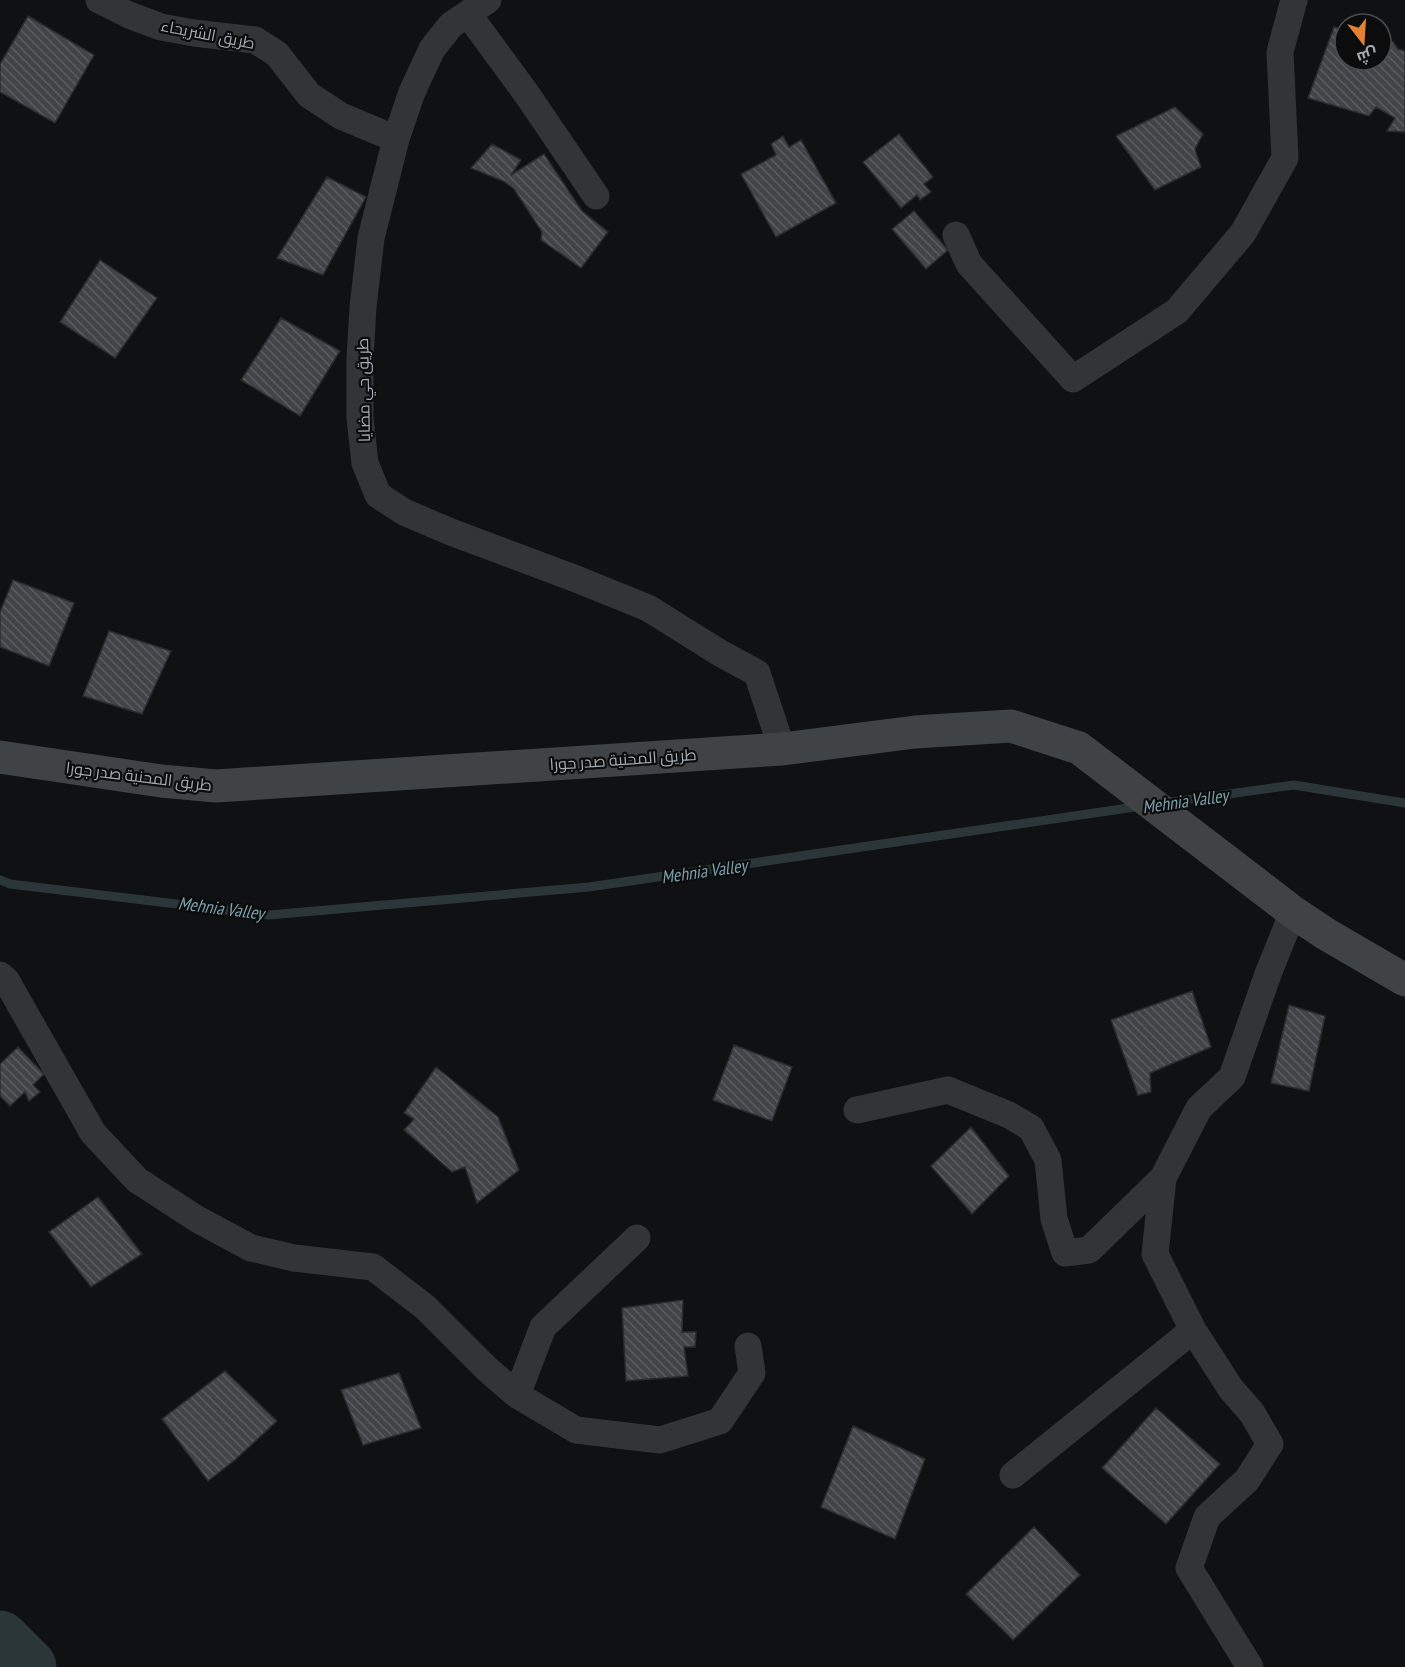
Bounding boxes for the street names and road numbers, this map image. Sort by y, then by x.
street label: طريق الشريحاء [159,15,257,54]
street label: طريق حي مضايا [352,338,378,442]
street label: طريق المحنية صدر جورا [549,744,697,775]
street label: طريق المحنية صدر جورا [65,757,213,796]

